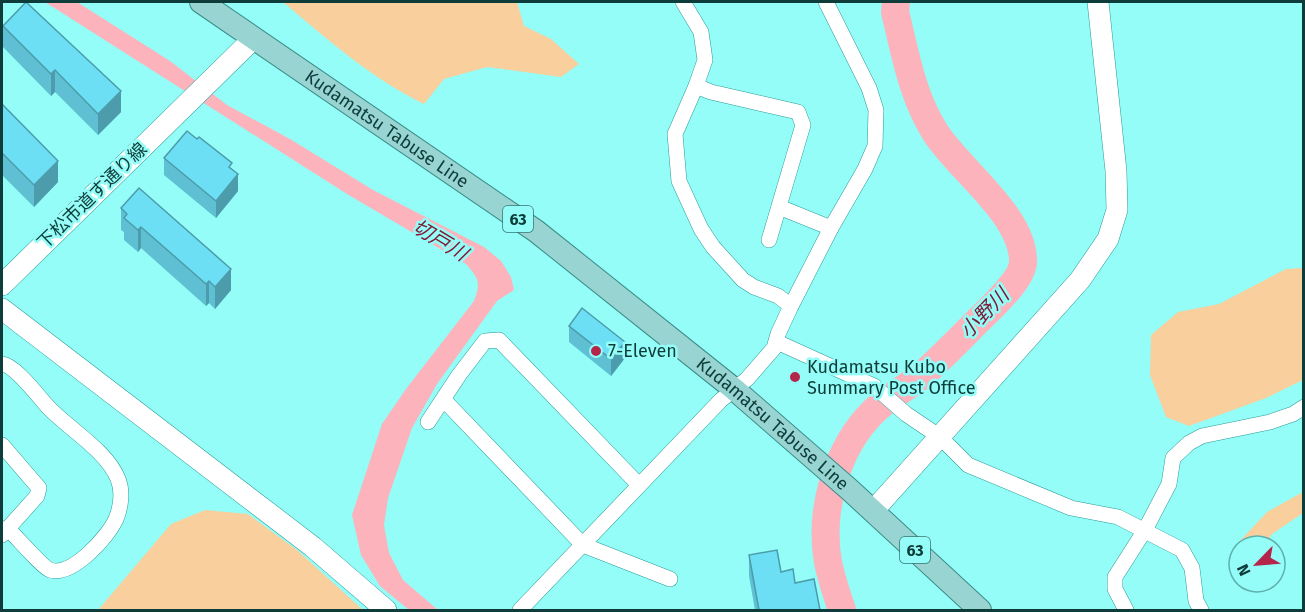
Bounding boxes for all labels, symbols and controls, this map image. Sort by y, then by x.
street label: Kudamatsu Tabuse Line [301,65,473,193]
street label: 下松市道す通り線 [33,138,151,254]
road number: 63 [503,206,533,232]
water label: 切戸川 [408,214,474,267]
water label: 小野川 [955,282,1015,343]
place label: 7-Eleven [608,340,677,362]
marker: 7-Eleven [589,344,603,358]
street label: Kudamatsu Tabuse Line [692,352,853,495]
place label: Kudamatsu Kubo Summary Post Office [807,356,976,399]
marker: Kudamatsu Kubo Summary Post Office [788,370,802,384]
north arrow [1227,534,1287,594]
road number: 63 [900,537,930,563]
text: N [1233,561,1255,579]

